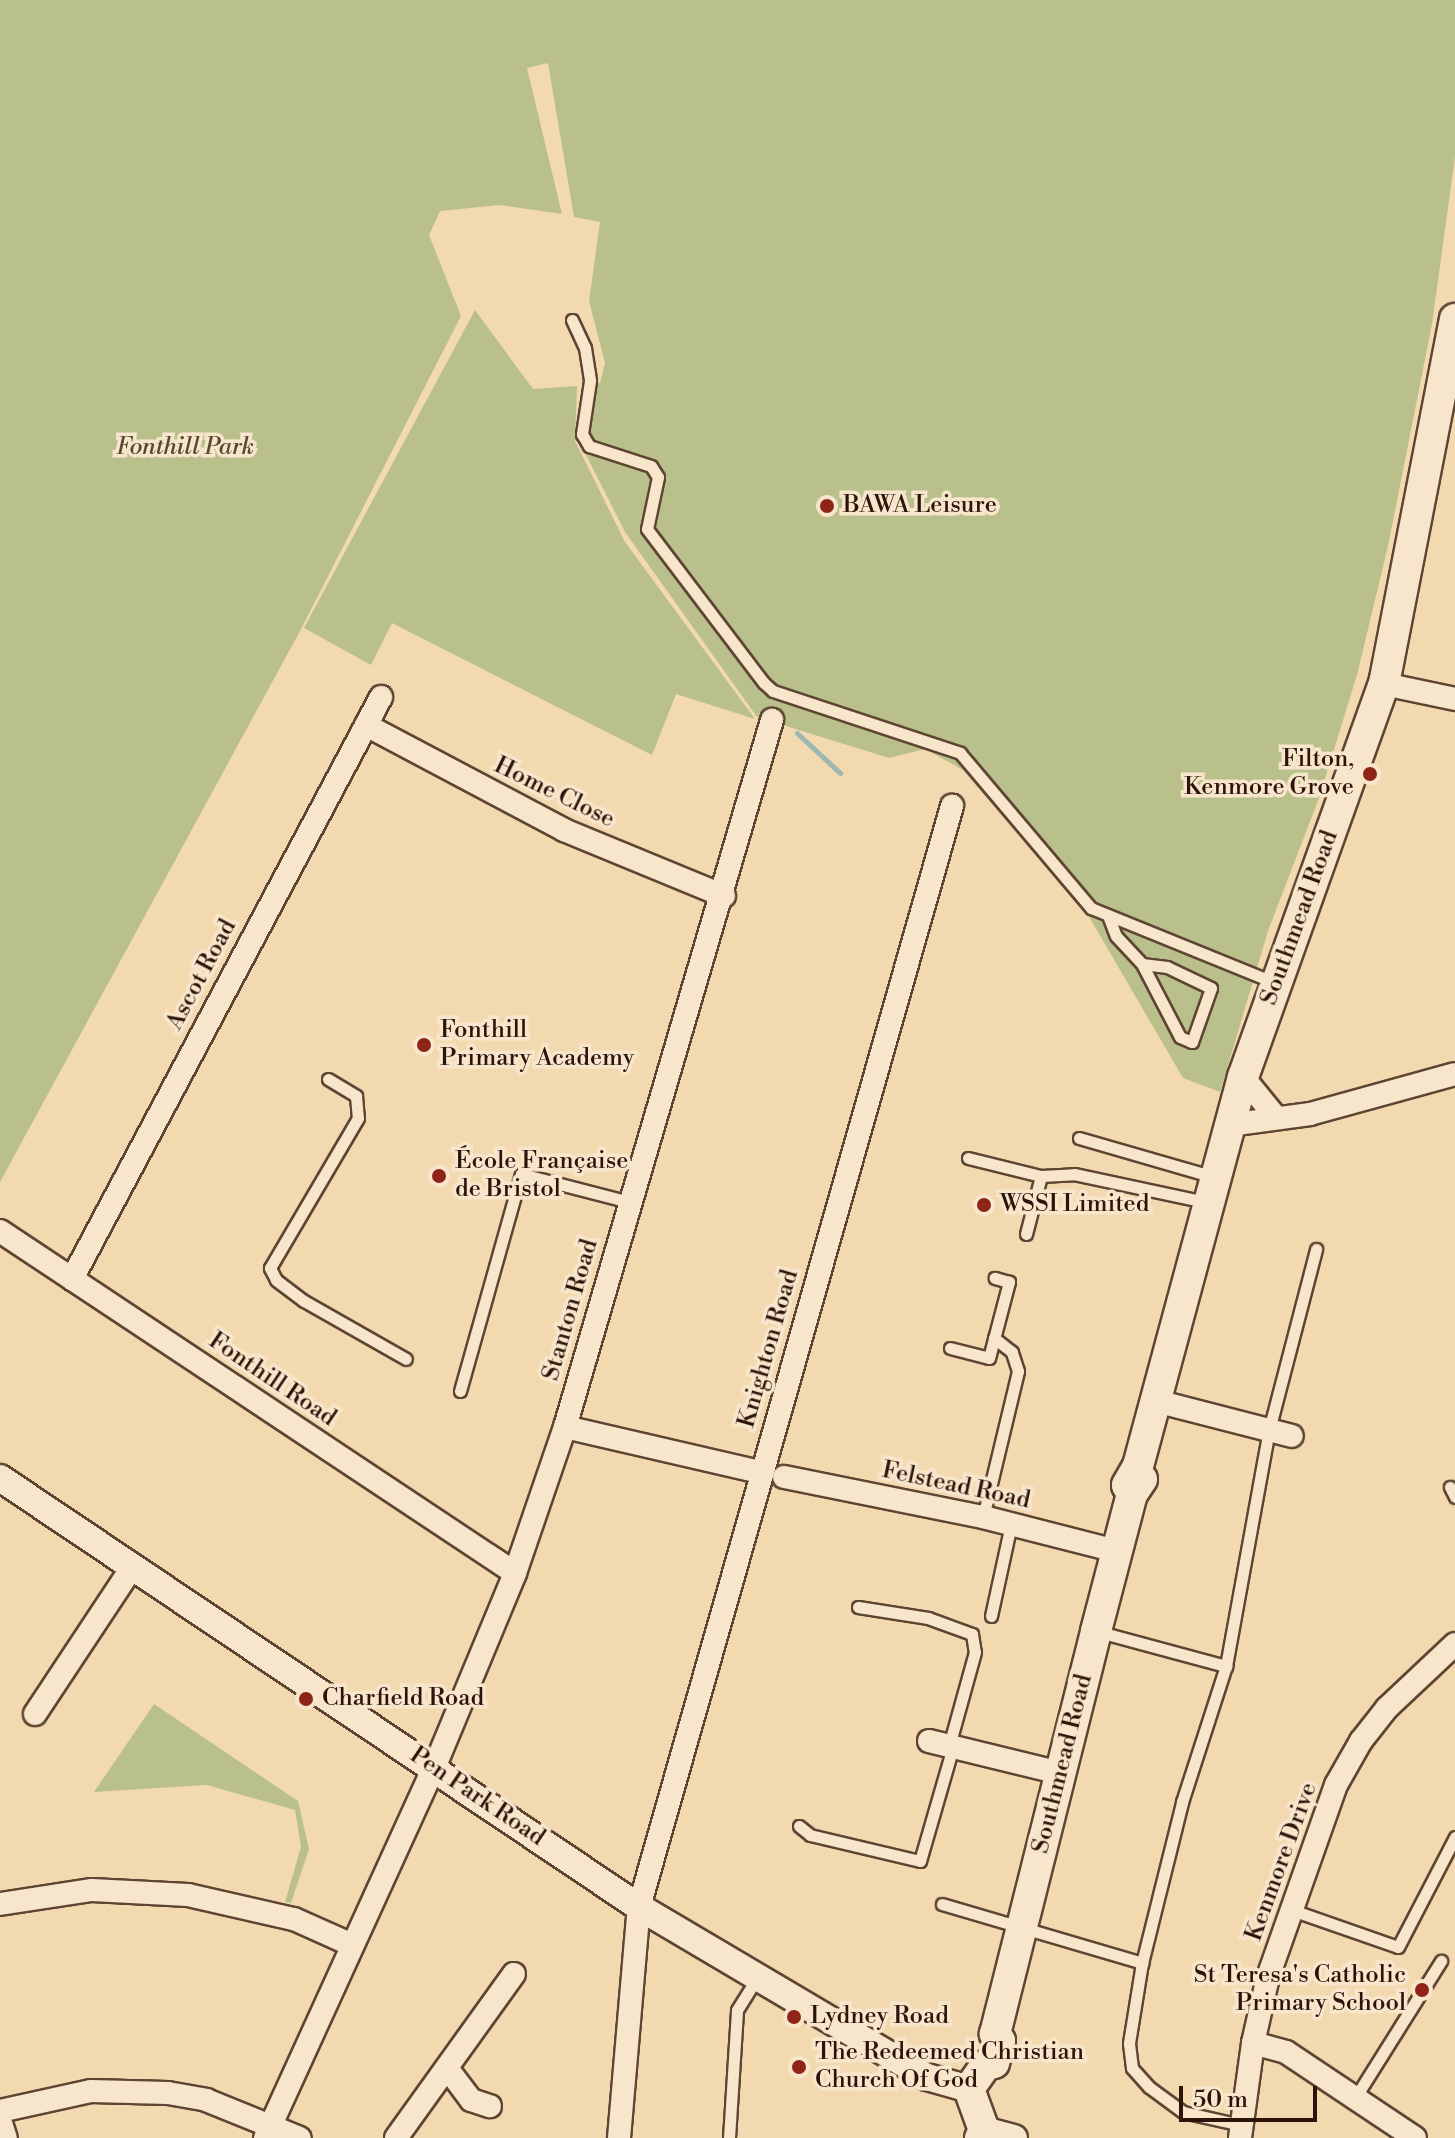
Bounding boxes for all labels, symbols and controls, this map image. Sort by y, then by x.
park label: Fonthill Park [116,434,254,462]
place label: BAWA Leisure [843,492,997,520]
marker: BAWA Leisure [818,497,836,515]
place label: Filton, Kenmore Grove [1184,746,1354,802]
street label: Home Close [489,751,619,835]
marker: Filton, Kenmore Grove [1361,765,1379,783]
street label: Southmead Road [1255,827,1345,1009]
street label: Ascot Road [161,915,243,1035]
place label: Fonthill Primary Academy [440,1017,634,1073]
marker: Fonthill Primary Academy [415,1036,433,1054]
place label: École Française de Bristol [455,1148,628,1204]
marker: École Française de Bristol [430,1167,448,1185]
place label: WSSI Limited [1000,1191,1149,1219]
marker: WSSI Limited [975,1196,993,1214]
street label: Stanton Road [537,1236,605,1384]
street label: Knighton Road [733,1267,805,1431]
street label: Fonthill Road [203,1327,341,1433]
street label: Felstead Road [879,1456,1033,1516]
street label: Southmead Road [1027,1671,1099,1857]
place label: Charfield Road [322,1685,484,1713]
marker: Charfield Road [297,1690,315,1708]
street label: Pen Park Road [404,1741,550,1853]
street label: Kenmore Drive [1240,1779,1324,1945]
place label: St Teresa's Catholic Primary School [1194,1962,1406,2018]
marker: St Teresa's Catholic Primary School [1413,1981,1431,1999]
place label: Lydney Road [810,2003,949,2031]
marker: Lydney Road [785,2008,803,2026]
place label: The Redeemed Christian Church Of God [815,2039,1084,2095]
marker: The Redeemed Christian Church Of God [790,2058,808,2076]
scale bar [1183,2070,1321,2120]
text: 50 m [1193,2085,1248,2115]

